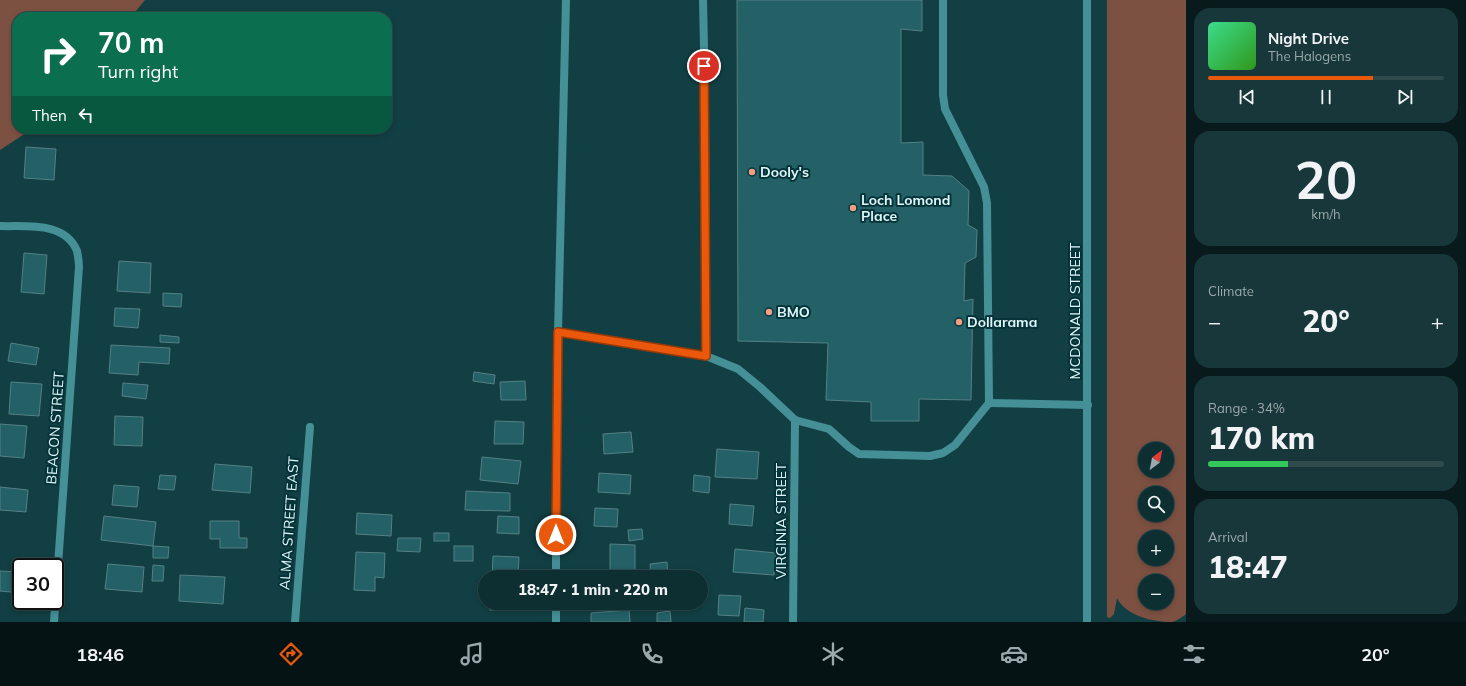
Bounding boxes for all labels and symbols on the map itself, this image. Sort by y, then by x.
pin [687,49,721,83]
place label: Dooly's [760,163,809,181]
marker: Dooly's [747,167,757,177]
place label: Loch Lomond Place [861,191,950,225]
marker: Loch Lomond Place [848,203,858,213]
street label: MCDONALD STREET [1066,242,1084,379]
place label: BMO [777,303,810,321]
marker: BMO [764,307,774,317]
place label: Dollarama [967,313,1037,331]
marker: Dollarama [954,317,964,327]
street label: BEACON STREET [42,370,68,485]
north arrow [1138,442,1174,478]
street label: ALMA STREET EAST [275,455,303,591]
street label: VIRGINIA STREET [772,462,790,579]
position arrow [535,514,577,556]
speed limit sign: 30 [12,558,64,610]

